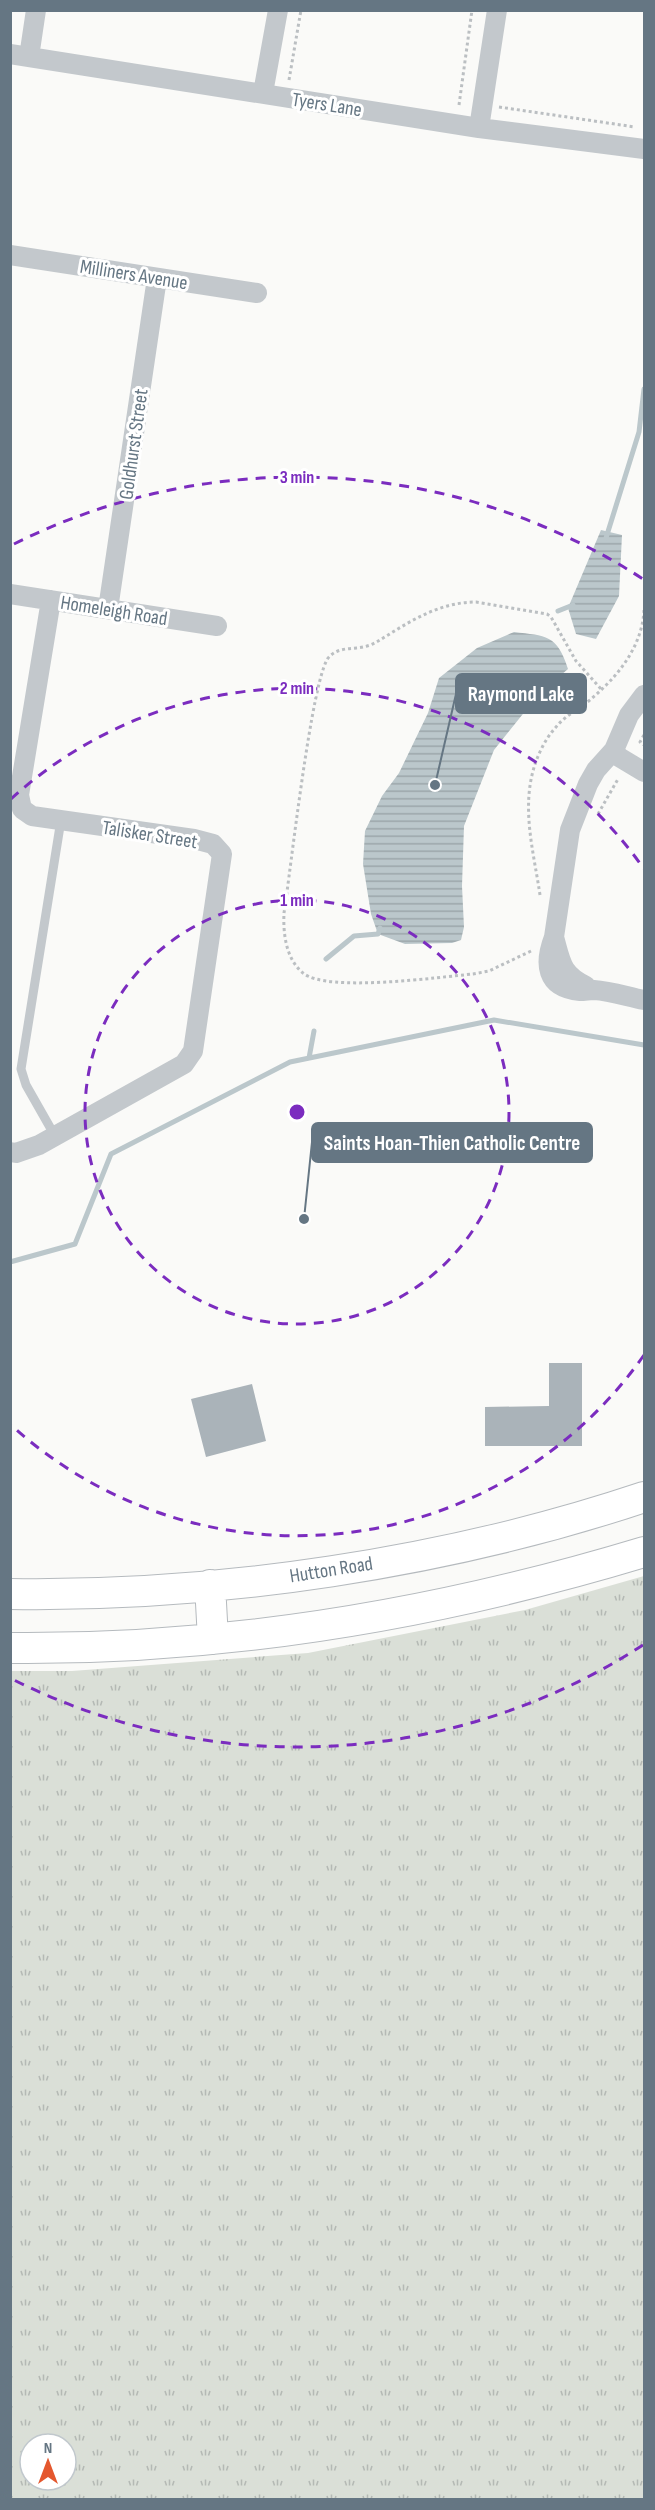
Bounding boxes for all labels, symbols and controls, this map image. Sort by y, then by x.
street label: Tyers Lane [290,88,363,122]
street label: Milliners Avenue [78,255,189,295]
street label: Goldhurst Street [114,387,154,501]
text: 3 min [280,467,314,488]
street label: Homeleigh Road [59,591,169,631]
callout: Raymond Lake [456,674,586,713]
text: 2 min [280,678,314,699]
text: Raymond Lake [468,682,574,707]
street label: Talisker Street [101,816,199,854]
text: 1 min [280,890,314,911]
centre of rings [287,1102,307,1122]
callout: Saints Hoan-Thien Catholic Centre [312,1123,592,1162]
text: Saints Hoan-Thien Catholic Centre [324,1131,580,1156]
street label: Hutton Road [288,1552,374,1588]
north arrow [18,2432,78,2492]
text: N [44,2439,52,2458]

